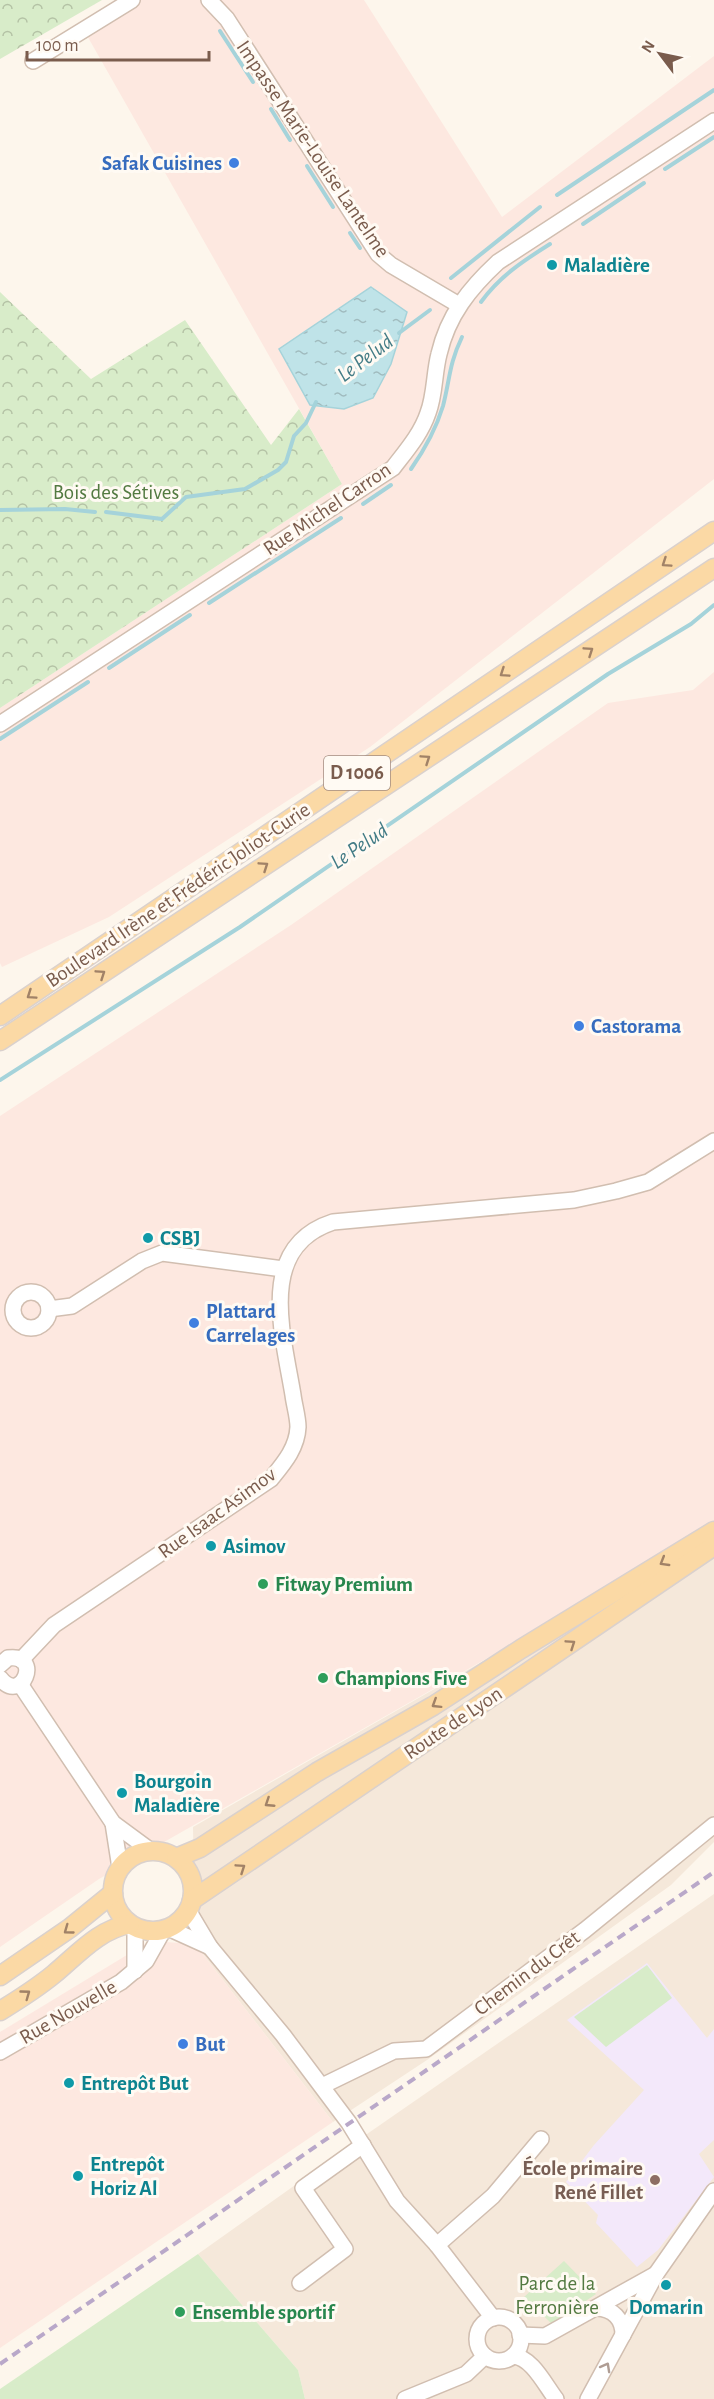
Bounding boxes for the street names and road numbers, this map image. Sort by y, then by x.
street label: Impasse Marie-Louise Lantelme [232,37,394,261]
street label: Rue Michel Carron [259,459,395,559]
road number: D 1006 [324,756,390,790]
street label: Boulevard Irène et Frédéric Joliot-Curie [42,799,314,991]
street label: Rue Isaac Asimov [153,1462,281,1564]
street label: Route de Lyon [400,1683,506,1763]
street label: Chemin du Crêt [470,1926,584,2019]
street label: Rue Nouvelle [16,1976,120,2048]

